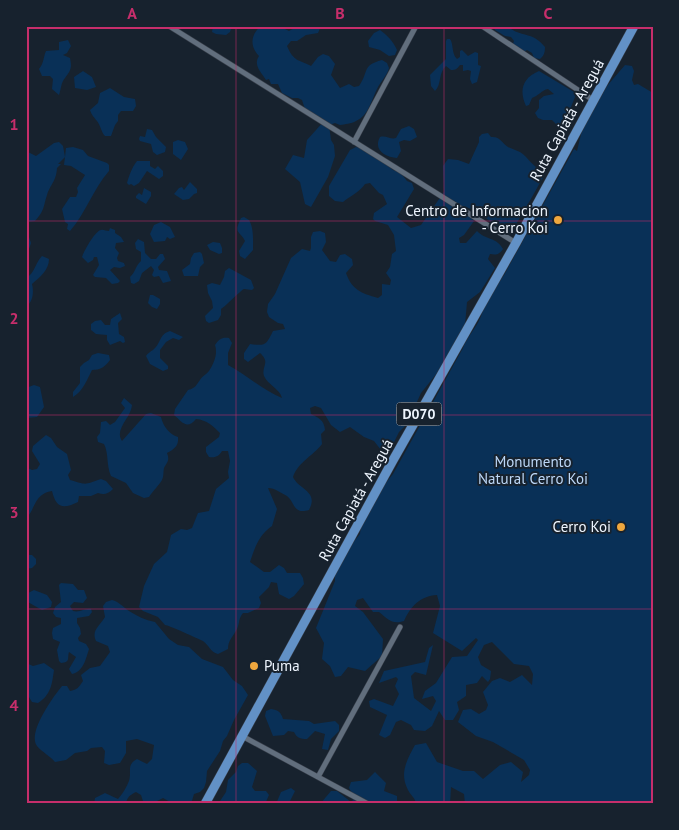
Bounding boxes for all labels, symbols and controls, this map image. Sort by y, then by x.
text: A [127,3,137,23]
text: B [335,3,345,23]
text: C [544,3,553,23]
street label: Ruta Capiatá - Areguá [525,55,608,184]
text: 1 [9,114,19,134]
place label: Centro de Informacion - Cerro Koi [405,201,548,237]
marker: Centro de Informacion - Cerro Koi [552,214,564,226]
text: 2 [9,308,19,328]
road number: D070 [396,402,442,426]
street label: Ruta Capiatá - Areguá [314,435,397,564]
park label: Monumento Natural Cerro Koi [478,452,588,488]
text: 3 [9,502,19,522]
place label: Cerro Koi [553,517,611,536]
marker: Cerro Koi [615,521,627,533]
place label: Puma [264,656,300,675]
marker: Puma [248,660,260,672]
text: 4 [9,695,19,715]

